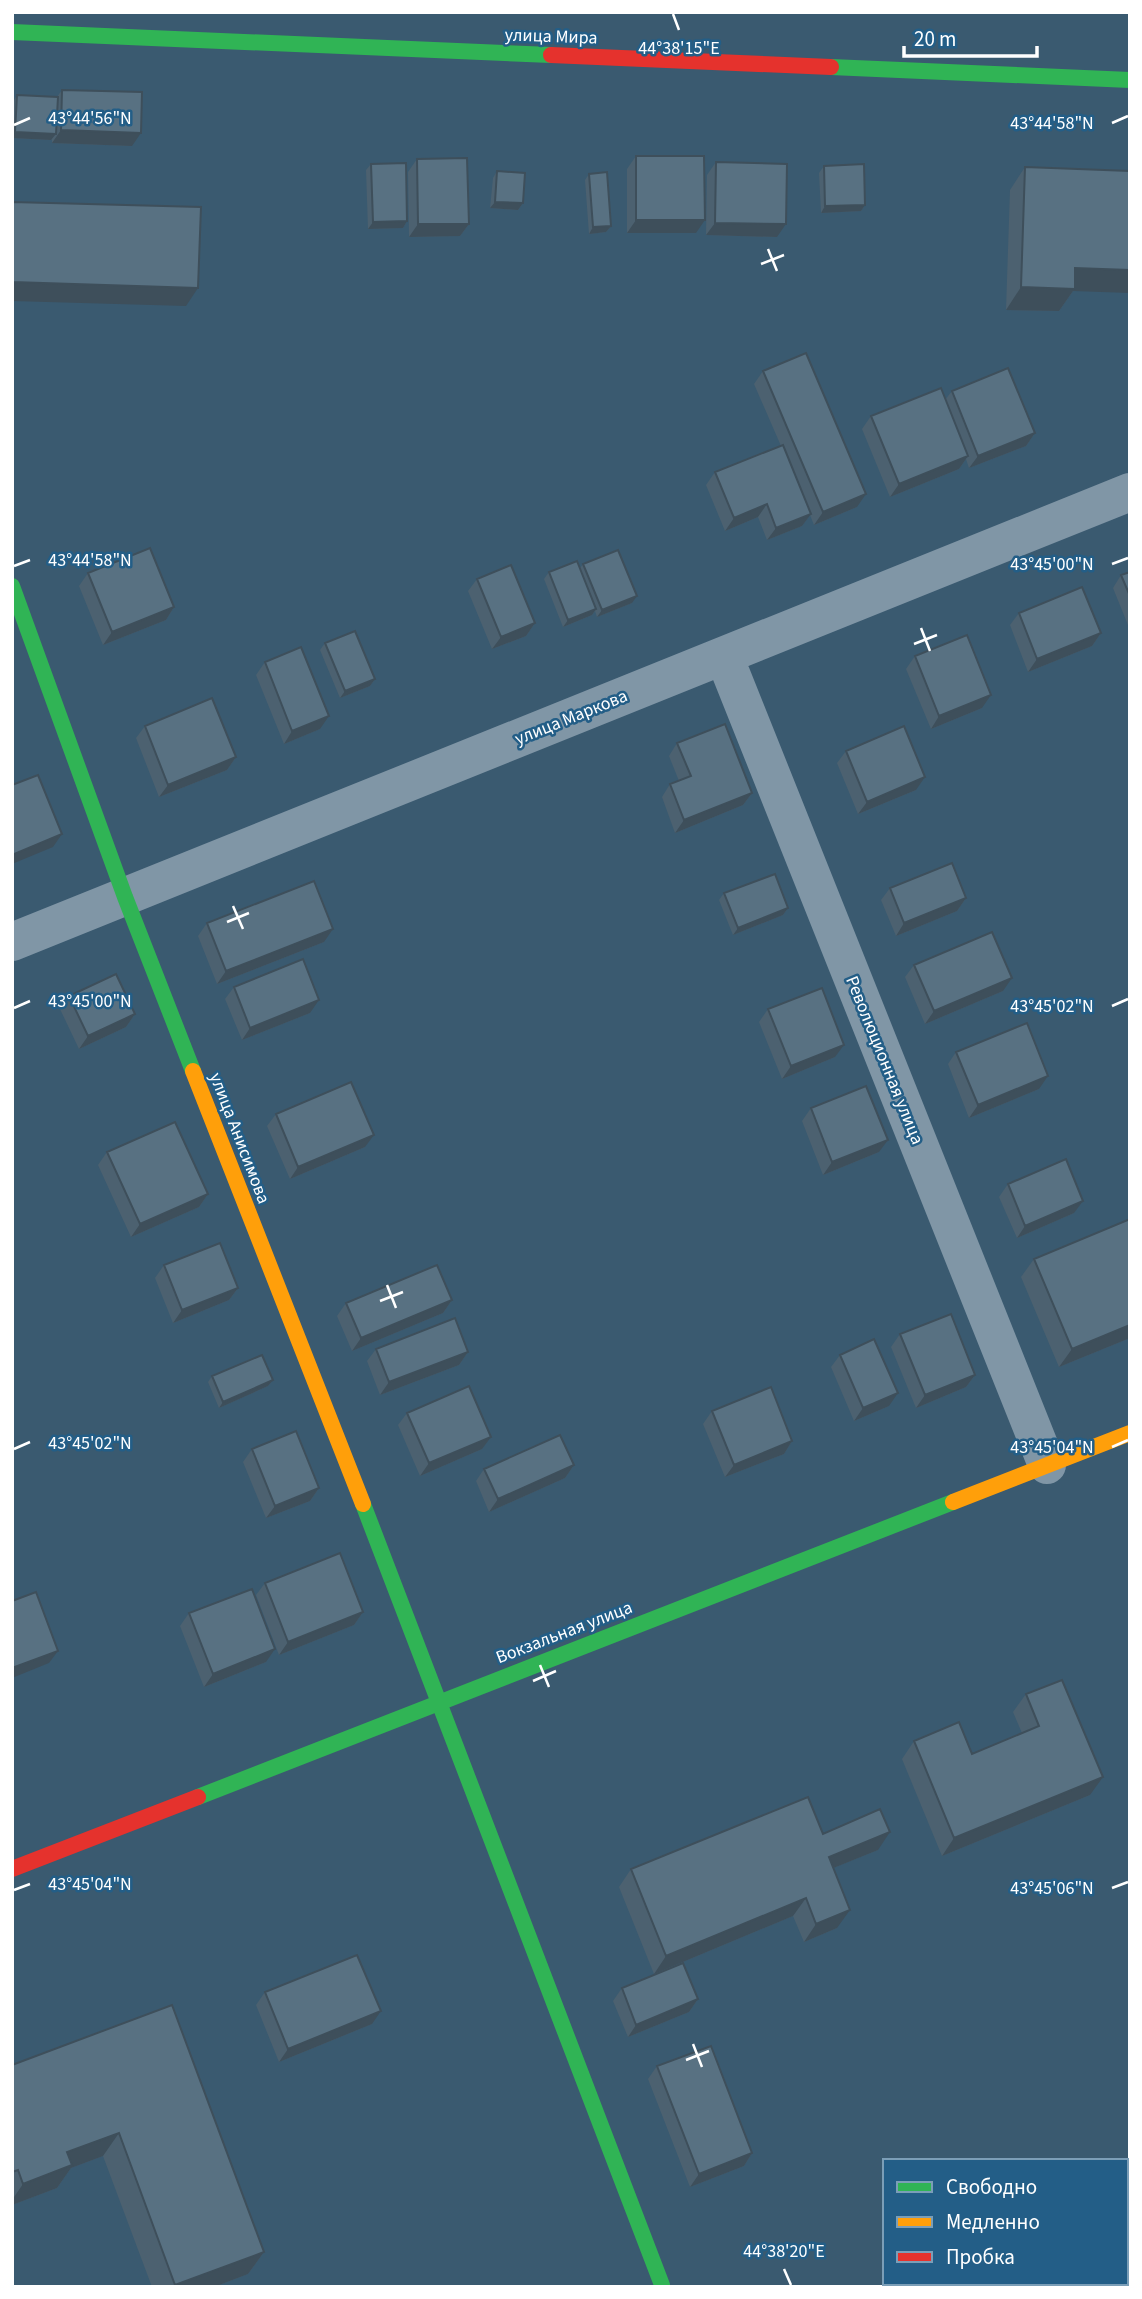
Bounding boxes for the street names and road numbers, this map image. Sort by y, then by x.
street label: улица Мира [504,22,598,51]
street label: улица Маркова [511,683,631,751]
street label: Революционная улица [839,972,930,1148]
street label: улица Анисимова [203,1069,276,1207]
street label: Вокзальная улица [492,1595,636,1670]

